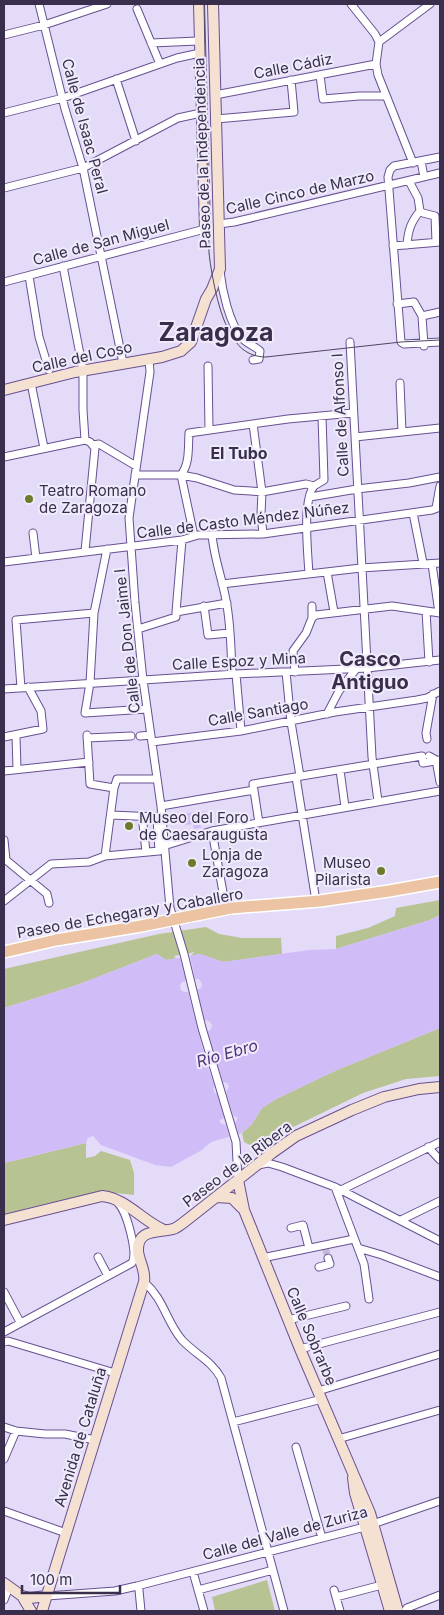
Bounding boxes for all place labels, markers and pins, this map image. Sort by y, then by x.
place label: Teatro Romano de Zaragoza [39,481,146,517]
marker: Teatro Romano de Zaragoza [23,493,35,505]
place label: Museo del Foro de Caesaraugusta [139,808,268,844]
marker: Museo del Foro de Caesaraugusta [123,820,135,832]
place label: Lonja de Zaragoza [202,845,269,881]
place label: Museo Pilarista [315,853,371,889]
marker: Lonja de Zaragoza [186,857,198,869]
marker: Museo Pilarista [375,865,387,877]

